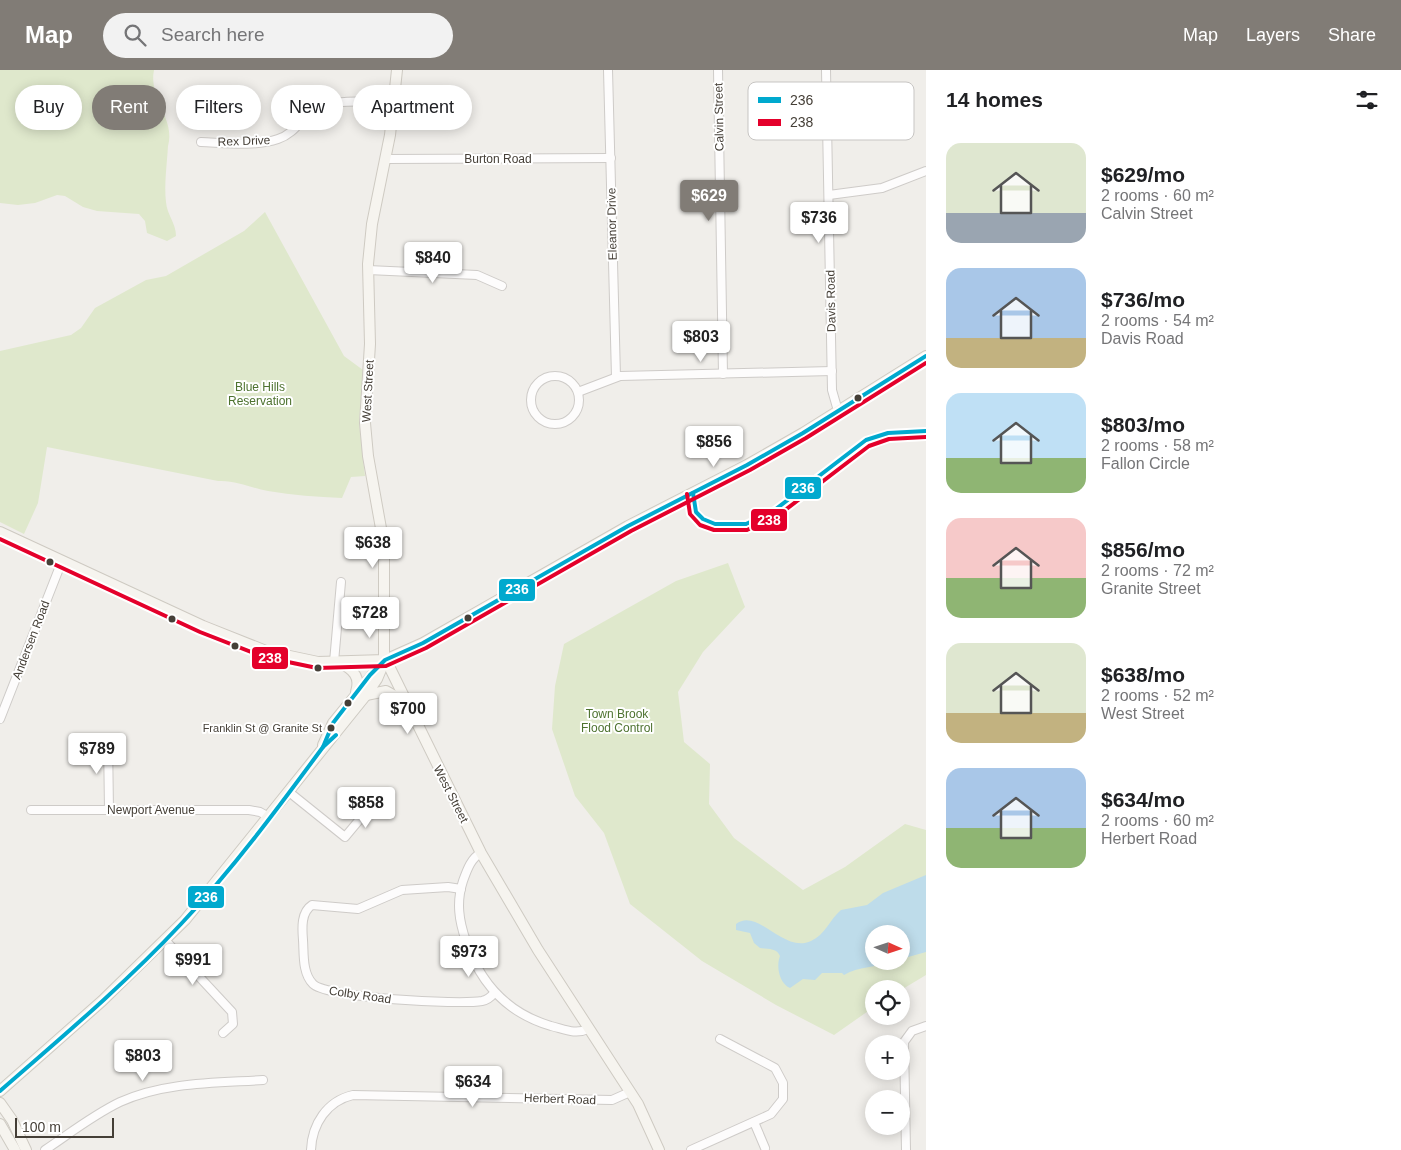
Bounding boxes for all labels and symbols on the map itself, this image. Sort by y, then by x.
street label: Calvin Street [711,82,727,151]
legend [748,82,914,140]
text: 236 [790,92,814,108]
text: 238 [790,114,814,130]
street label: Rex Drive [217,133,271,149]
street label: Burton Road [464,152,532,166]
pin: $629 [679,180,739,222]
street label: Eleanor Drive [604,187,620,260]
pin: $736 [789,202,849,244]
pin: $840 [403,242,463,284]
street label: Davis Road [823,270,839,332]
pin: $803 [671,320,731,363]
street label: West Street [359,359,377,423]
park label: Blue Hills Reservation [228,380,292,408]
unlabelled marker [853,393,863,403]
pin: $856 [684,426,744,468]
line badge: 236 [784,476,822,500]
text: 236 [791,480,815,496]
line badge: 238 [750,508,788,532]
text: 238 [757,512,781,528]
pin: $638 [343,526,403,569]
unlabelled marker [45,557,55,567]
line badge: 236 [498,578,536,602]
text: 236 [505,581,529,597]
pin: $728 [340,596,400,639]
street label: Andersen Road [10,599,52,681]
unlabelled marker [463,613,473,623]
unlabelled marker [167,614,177,624]
unlabelled marker [230,641,240,651]
line badge: 238 [251,646,289,670]
text: 238 [258,650,282,666]
unlabelled marker [313,663,323,673]
pin: $700 [378,692,438,735]
unlabelled marker [343,698,353,708]
park label: Town Brook Flood Control [581,707,653,735]
place label: Franklin St @ Granite St [203,722,322,734]
marker: Franklin St @ Granite St [326,723,336,733]
pin: $789 [67,732,127,775]
street label: West Street [431,763,472,826]
pin: $858 [336,786,396,829]
street label: Newport Avenue [107,803,195,817]
line badge: 236 [187,885,225,909]
text: 236 [194,889,218,905]
north arrow [865,925,910,970]
pin: $973 [439,936,499,978]
pin: $991 [163,944,223,986]
street label: Colby Road [328,984,392,1006]
pin: $803 [113,1040,173,1082]
pin: $634 [443,1066,503,1108]
street label: Herbert Road [524,1091,596,1107]
scale bar [15,1115,114,1138]

